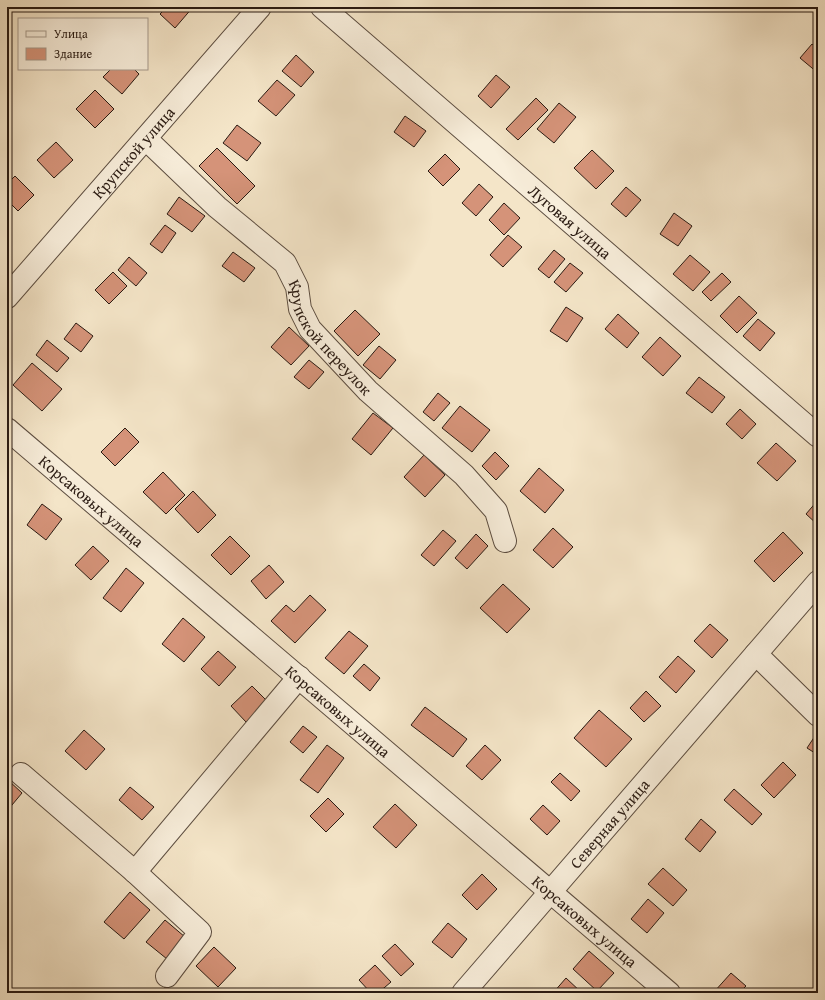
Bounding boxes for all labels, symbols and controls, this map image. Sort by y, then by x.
legend [18,18,148,70]
text: Улица [54,25,88,42]
text: Здание [54,45,93,62]
street label: Крупской улица [86,101,180,204]
street label: Луговая улица [523,179,617,265]
street label: Крупской переулок [283,275,378,401]
street label: Корсаковых улица [34,449,150,553]
street label: Корсаковых улица [280,659,396,763]
street label: Северная улица [564,773,655,874]
street label: Корсаковых улица [527,869,643,973]

